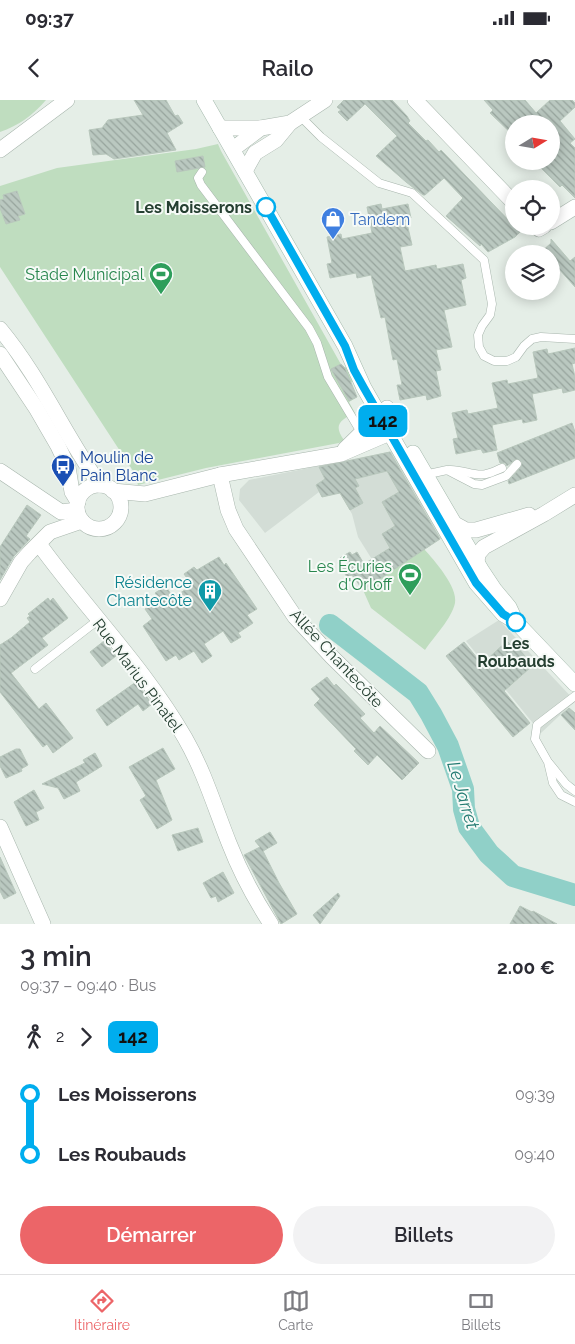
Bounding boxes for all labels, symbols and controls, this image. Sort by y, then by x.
text: 09:37 [25,7,74,29]
icon: back [20,54,48,82]
icon: heart [527,54,555,82]
text: Railo [262,55,313,81]
north arrow [505,115,560,170]
map controls [505,115,560,300]
button: locate [505,180,560,235]
marker: Les Moisserons [256,197,276,217]
place label: Les Moisserons [135,198,252,217]
shop icon: Tandem [320,206,346,240]
place label: Tandem [350,210,410,229]
button: layers [505,245,560,300]
sports icon: Stade Municipal [148,261,174,295]
place label: Stade Municipal [25,265,145,284]
line badge: 142 [354,405,412,437]
text: 142 [368,410,398,431]
place label: Moulin de Pain Blanc [80,448,158,485]
bus stop icon: Moulin de Pain Blanc [50,453,76,487]
place label: Les Écuries d'Orloff [308,556,393,594]
sports icon: Les Écuries d'Orloff [397,562,423,596]
place label: Résidence Chantecôte [106,573,192,610]
building icon: Résidence Chantecôte [197,578,223,612]
street label: Allée Chantecôte [286,605,387,712]
marker: Les Roubauds [506,612,526,632]
street label: Rue Marius Pinatel [89,615,187,736]
place label: Les Roubauds [477,634,555,671]
water label: Le Jarret [443,758,484,831]
text: 3 min [20,940,92,973]
text: 2.00 € [497,956,555,978]
text: 09:37 – 09:40 · Bus [20,976,156,995]
icon: walk [20,1023,48,1051]
icon: forward [72,1023,100,1051]
text: 142 [118,1026,148,1047]
text: 2 [56,1027,64,1046]
text: Les Moisserons [58,1083,197,1105]
text: 09:39 [515,1085,555,1104]
text: Les Roubauds [58,1143,186,1165]
text: 09:40 [514,1145,555,1164]
button: Démarrer [20,1206,283,1264]
button: Billets [293,1206,555,1264]
tab: Itinéraire [74,1287,130,1333]
tab: Carte [278,1287,313,1333]
tab: Billets [461,1287,501,1333]

